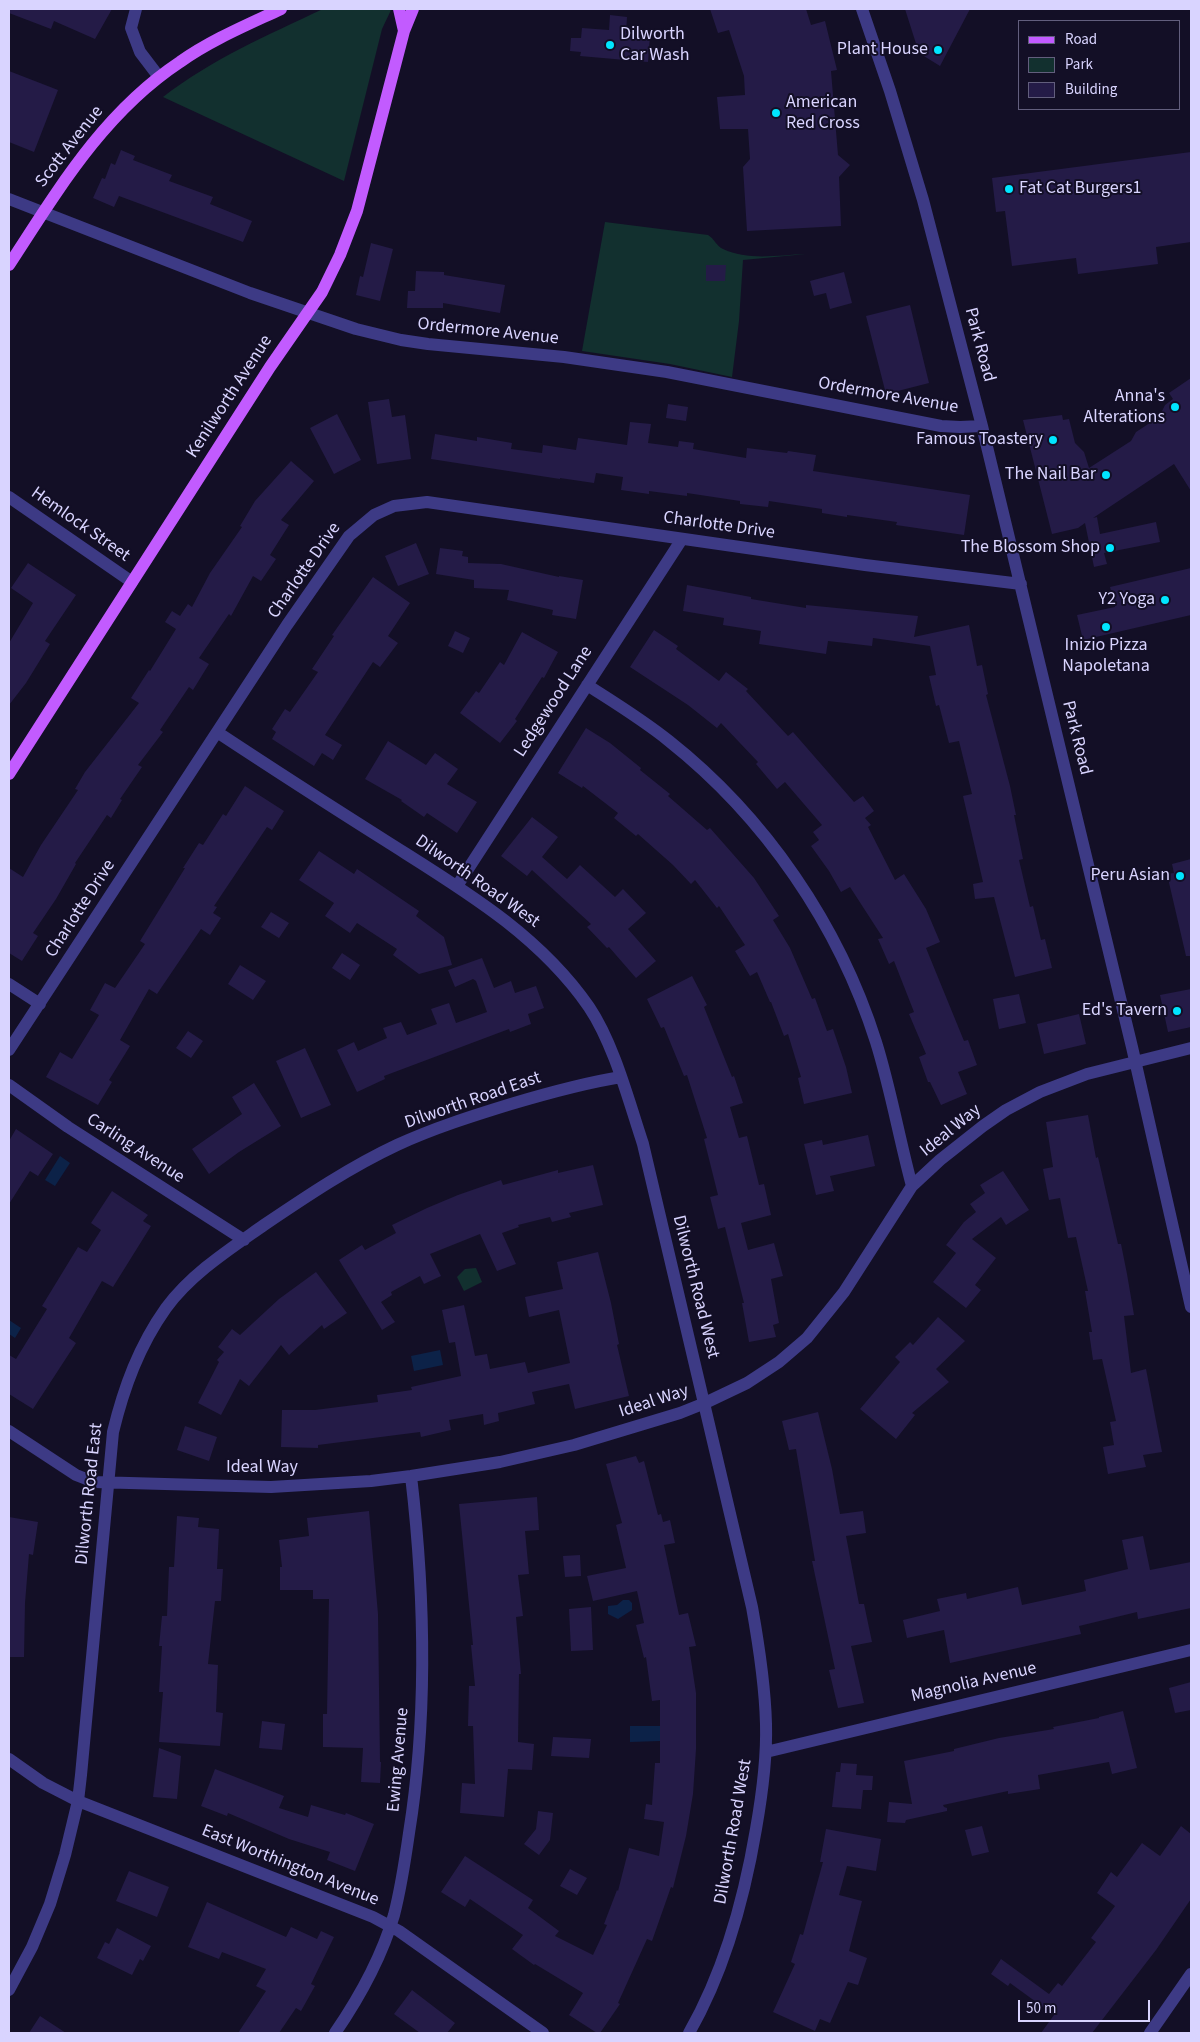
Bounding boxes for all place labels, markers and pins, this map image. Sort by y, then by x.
place label: Dilworth Car Wash [620,24,689,66]
marker: Dilworth Car Wash [604,39,616,51]
place label: Plant House [837,39,928,61]
marker: Plant House [932,44,944,56]
place label: American Red Cross [786,92,860,134]
marker: American Red Cross [770,107,782,119]
place label: Fat Cat Burgers1 [1019,178,1141,200]
marker: Fat Cat Burgers1 [1003,183,1015,195]
place label: Anna's Alterations [1084,386,1165,428]
marker: Anna's Alterations [1169,401,1181,413]
place label: Famous Toastery [916,429,1043,451]
marker: Famous Toastery [1047,434,1059,446]
place label: The Nail Bar [1005,464,1096,486]
marker: The Nail Bar [1100,469,1112,481]
place label: The Blossom Shop [961,537,1100,559]
marker: The Blossom Shop [1104,542,1116,554]
place label: Y2 Yoga [1098,589,1155,611]
marker: Y2 Yoga [1159,594,1171,606]
marker: Inizio Pizza Napoletana [1100,621,1112,633]
place label: Inizio Pizza Napoletana [1062,635,1150,678]
place label: Peru Asian [1091,865,1170,887]
marker: Peru Asian [1174,870,1186,882]
place label: Ed's Tavern [1082,1000,1167,1022]
marker: Ed's Tavern [1171,1005,1183,1017]

